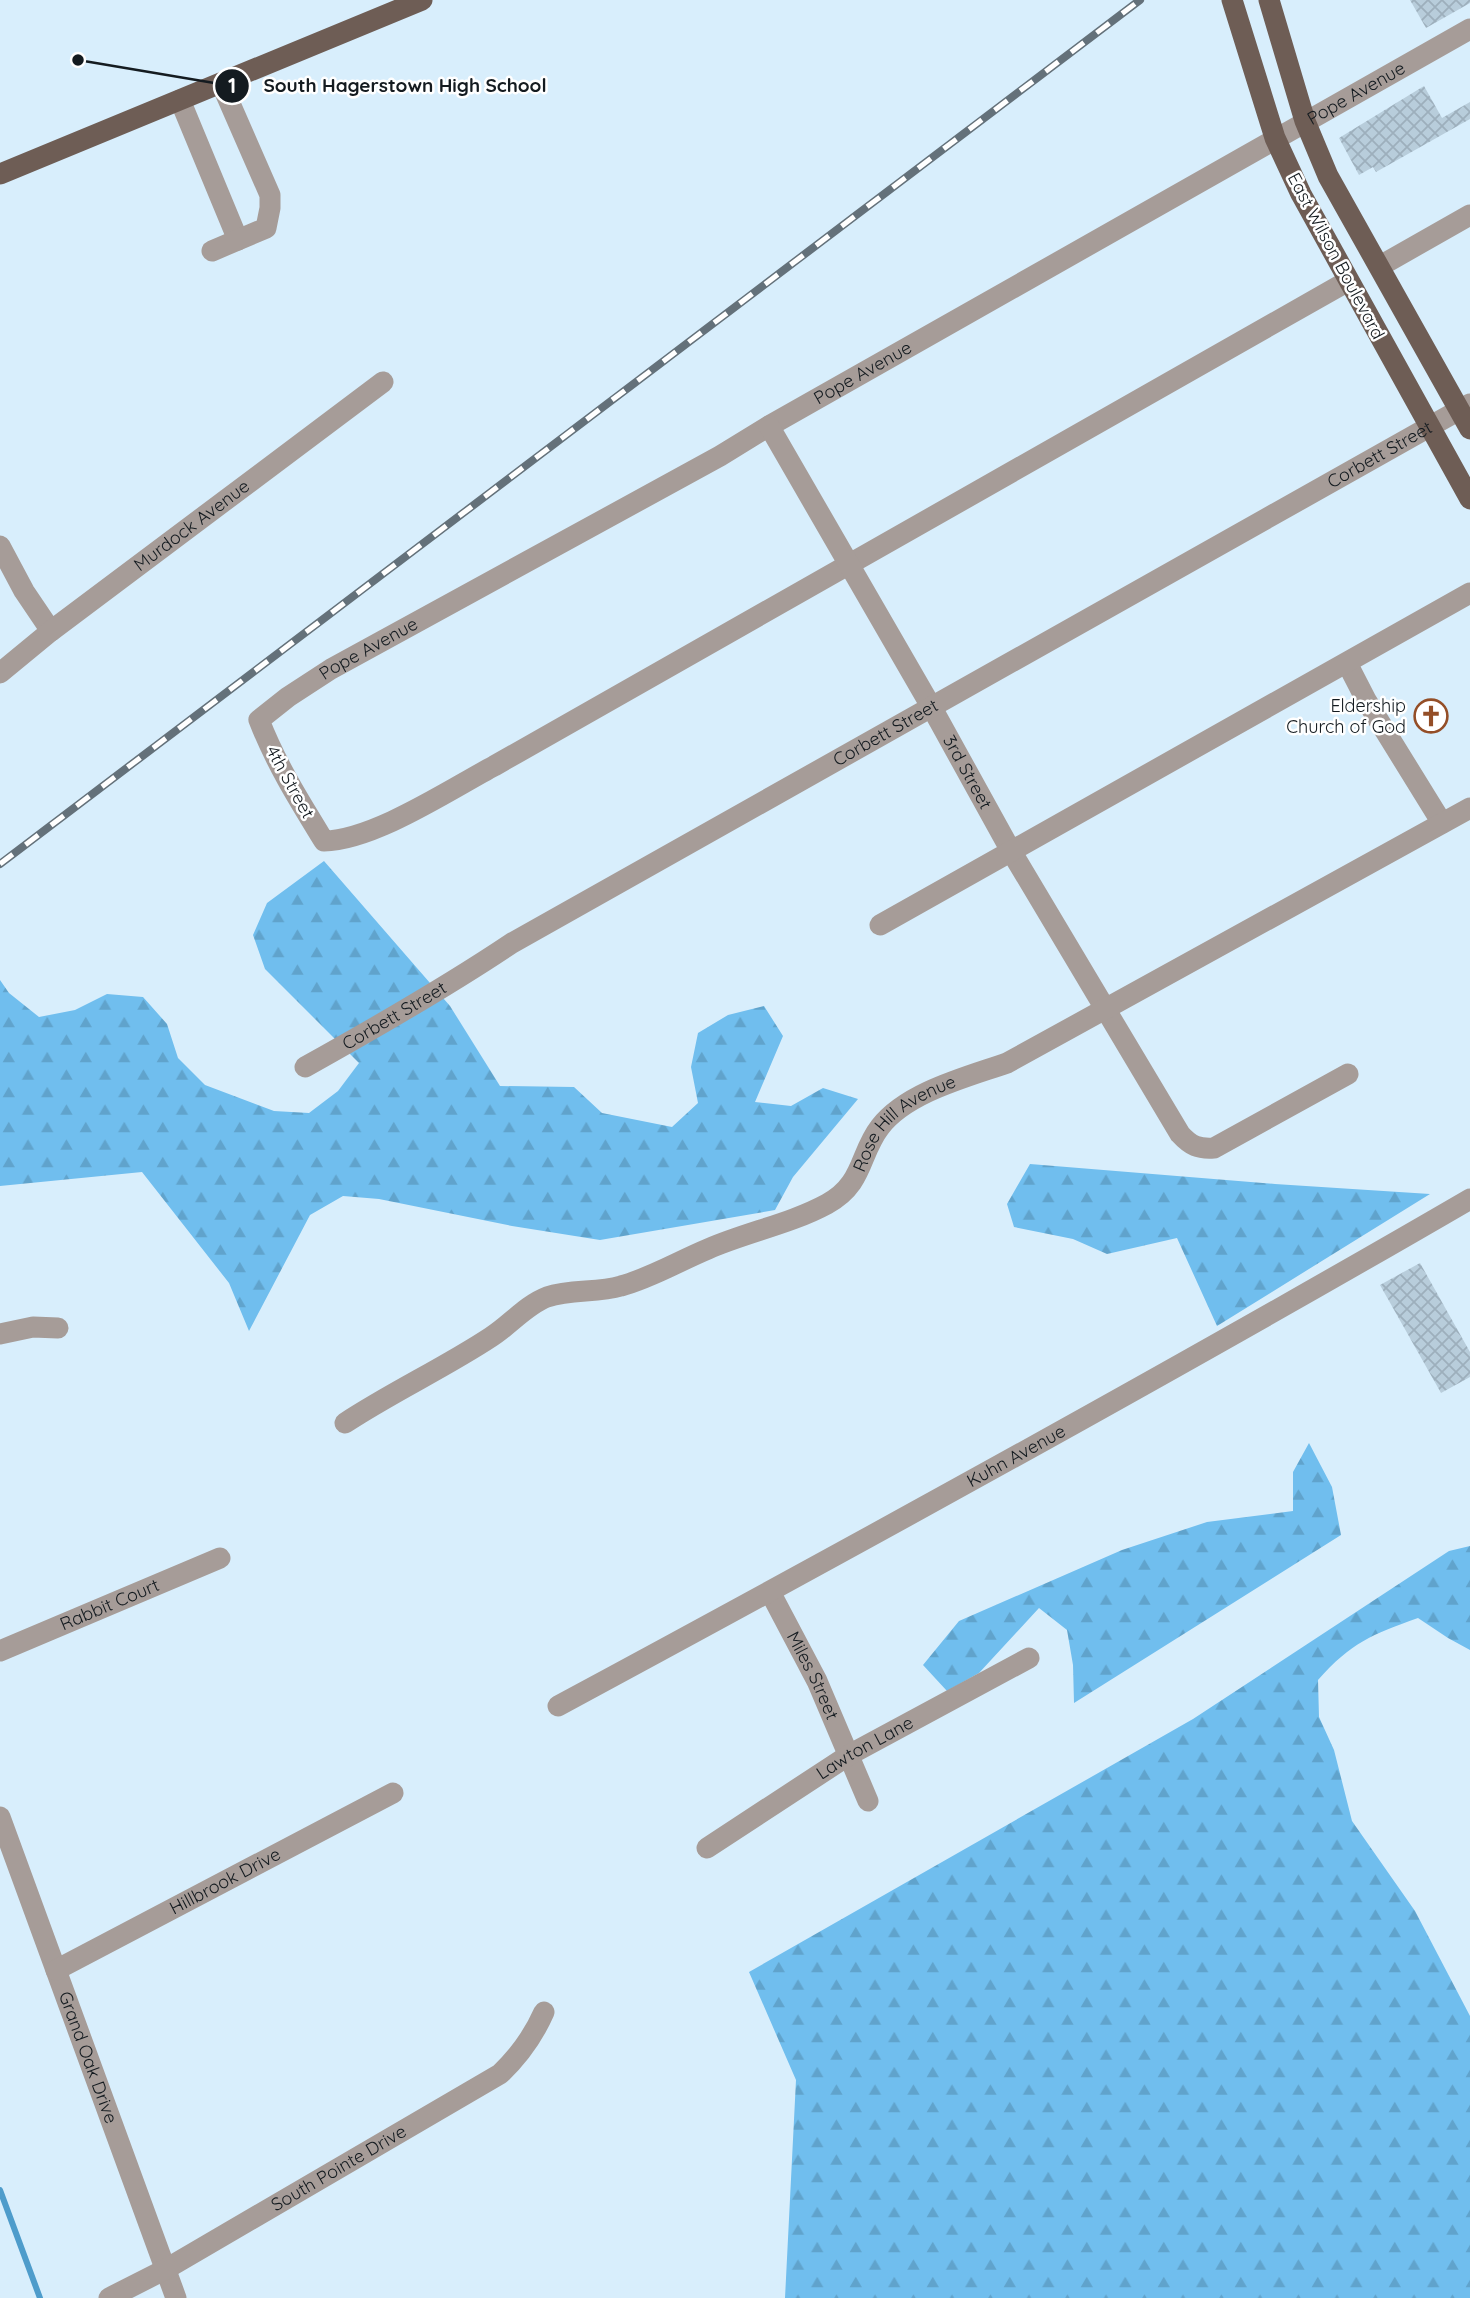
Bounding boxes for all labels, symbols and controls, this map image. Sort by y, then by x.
street label: Pope Avenue [1303,56,1409,130]
callout: South Hagerstown High School [215,66,561,106]
text: 1 [228,72,236,98]
text: South Hagerstown High School [263,73,547,97]
street label: East Wilson Boulevard [1283,169,1390,343]
street label: Pope Avenue [809,336,916,409]
street label: Corbett Street [1323,416,1436,493]
street label: Murdock Avenue [129,474,254,576]
street label: Pope Avenue [315,612,422,685]
street label: Corbett Street [829,694,942,771]
place label: Eldership Church of God [1286,694,1406,738]
church icon: Eldership Church of God [1412,697,1450,735]
street label: 3rd Street [938,731,998,813]
street label: 4th Street [261,741,320,822]
street label: Corbett Street [338,976,451,1055]
street label: Rose Hill Avenue [847,1069,959,1175]
street label: Kuhn Avenue [963,1419,1069,1492]
street label: Rabbit Court [56,1573,163,1635]
street label: Miles Street [782,1627,844,1723]
street label: Lawton Lane [812,1711,917,1784]
street label: Hillbrook Drive [165,1842,284,1919]
street label: Grand Oak Drive [54,1988,123,2126]
street label: South Pointe Drive [267,2119,410,2216]

